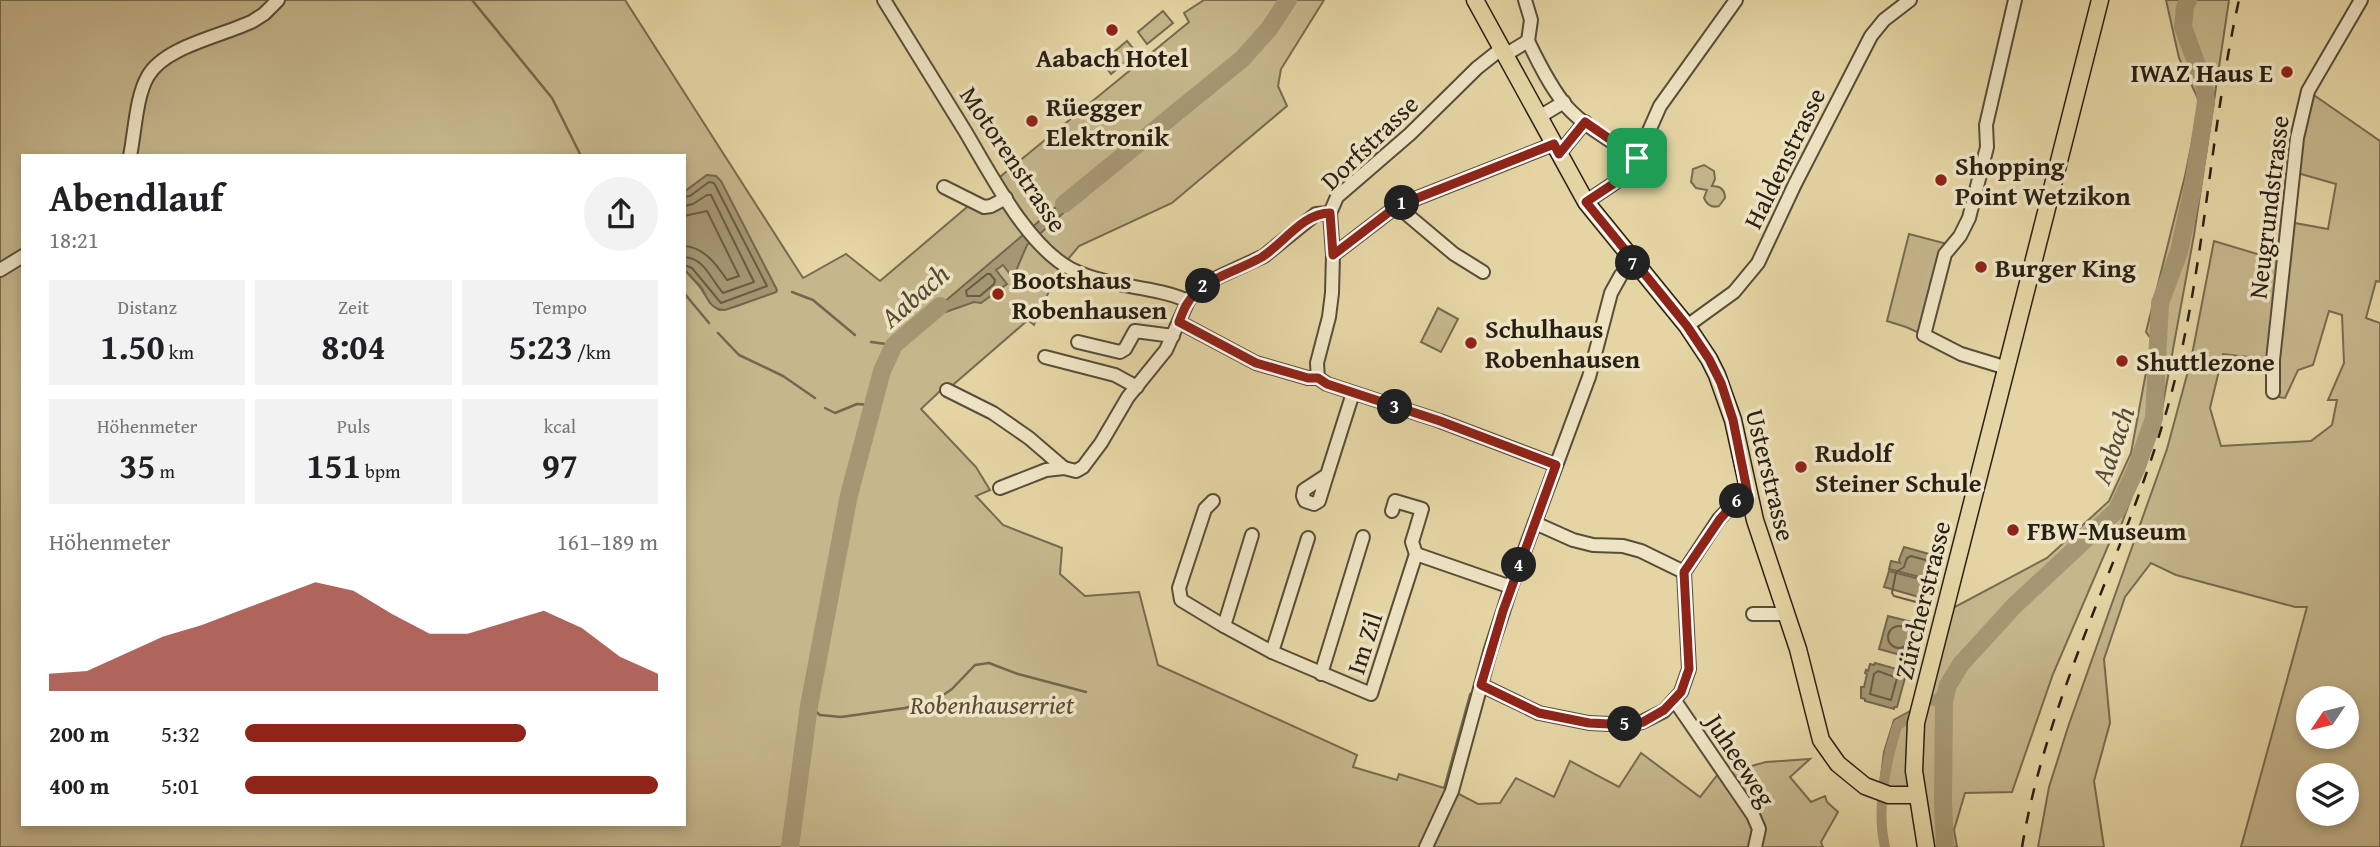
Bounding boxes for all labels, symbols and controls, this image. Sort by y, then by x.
marker: Aabach Hotel [1104,22,1120,38]
place label: Aabach Hotel [1036,38,1188,77]
place label: IWAZ Haus E [2130,53,2273,92]
marker: IWAZ Haus E [2279,64,2295,80]
street label: Motorenstrasse [951,78,1077,240]
street label: Haldenstrasse [1733,81,1835,235]
street label: Dorfstrasse [1311,85,1427,199]
place label: Rüegger Elektronik [1046,87,1169,156]
marker: Rüegger Elektronik [1024,113,1040,129]
street label: Neugrundstrasse [2237,113,2299,301]
pin [1607,128,1667,188]
icon: arrive [1618,139,1656,177]
place label: Shopping Point Wetzikon [1955,146,2131,215]
text: Abendlauf [49,169,223,225]
marker: Shopping Point Wetzikon [1933,172,1949,188]
button: share [584,177,658,251]
pin: 1 [1384,186,1420,220]
text: 1 [1397,188,1406,216]
text: 18:21 [49,223,99,256]
pin: 7 [1616,246,1650,280]
text: 7 [1628,248,1637,276]
place label: Burger King [1995,248,2136,287]
water label: Aabach [870,253,958,337]
marker: Burger King [1973,259,1989,275]
place label: Bootshaus Robenhausen [1012,260,1168,329]
pin: 2 [1186,268,1220,304]
text: 2 [1198,271,1207,299]
marker: Bootshaus Robenhausen [990,286,1006,302]
text: Distanz [118,293,177,321]
text: Zeit [338,293,369,321]
text: Tempo [533,293,587,321]
place label: Schulhaus Robenhausen [1485,309,1641,378]
text: 1.50 [100,321,165,372]
text: 8:04 [321,321,386,372]
text: 5:23 [509,321,573,372]
marker: Schulhaus Robenhausen [1463,335,1479,351]
text: km [165,338,194,366]
text: /km [573,338,611,366]
place label: Shuttlezone [2136,342,2275,381]
marker: Shuttlezone [2114,353,2130,369]
pin: 3 [1378,390,1412,424]
text: 3 [1390,392,1399,420]
water label: Aabach [2079,400,2144,490]
street label: Usterstrasse [1736,405,1806,545]
text: Höhenmeter [97,412,197,440]
text: Puls [337,412,370,440]
text: kcal [544,412,576,440]
place label: Rudolf Steiner Schule [1815,433,1982,502]
text: 35 [119,440,155,491]
text: 151 [306,440,361,491]
text: 97 [542,440,578,491]
text: m [155,457,175,485]
text: bpm [361,457,401,485]
marker: Rudolf Steiner Schule [1793,459,1809,475]
pin: 6 [1720,484,1754,518]
text: 6 [1732,486,1741,514]
place label: FBW-Museum [2027,511,2187,550]
street label: Zürcherstrasse [1883,517,1961,683]
marker: FBW-Museum [2005,522,2021,538]
text: Höhenmeter [49,525,171,558]
text: 161–189 m [557,525,658,558]
pin: 4 [1502,548,1536,582]
text: 4 [1514,550,1523,578]
street label: Im Zil [1336,607,1392,679]
park label: Robenhauserriet [909,685,1075,724]
north arrow [2296,686,2359,749]
map controls [2296,686,2359,826]
street label: Juheeweg [1695,703,1786,814]
pin: 5 [1608,706,1642,742]
text: 5 [1620,709,1629,737]
text: 200 m [49,717,110,750]
text: 5:32 [161,717,200,750]
button: layers [2296,763,2359,826]
text: 400 m [49,769,110,802]
text: 5:01 [161,769,200,802]

